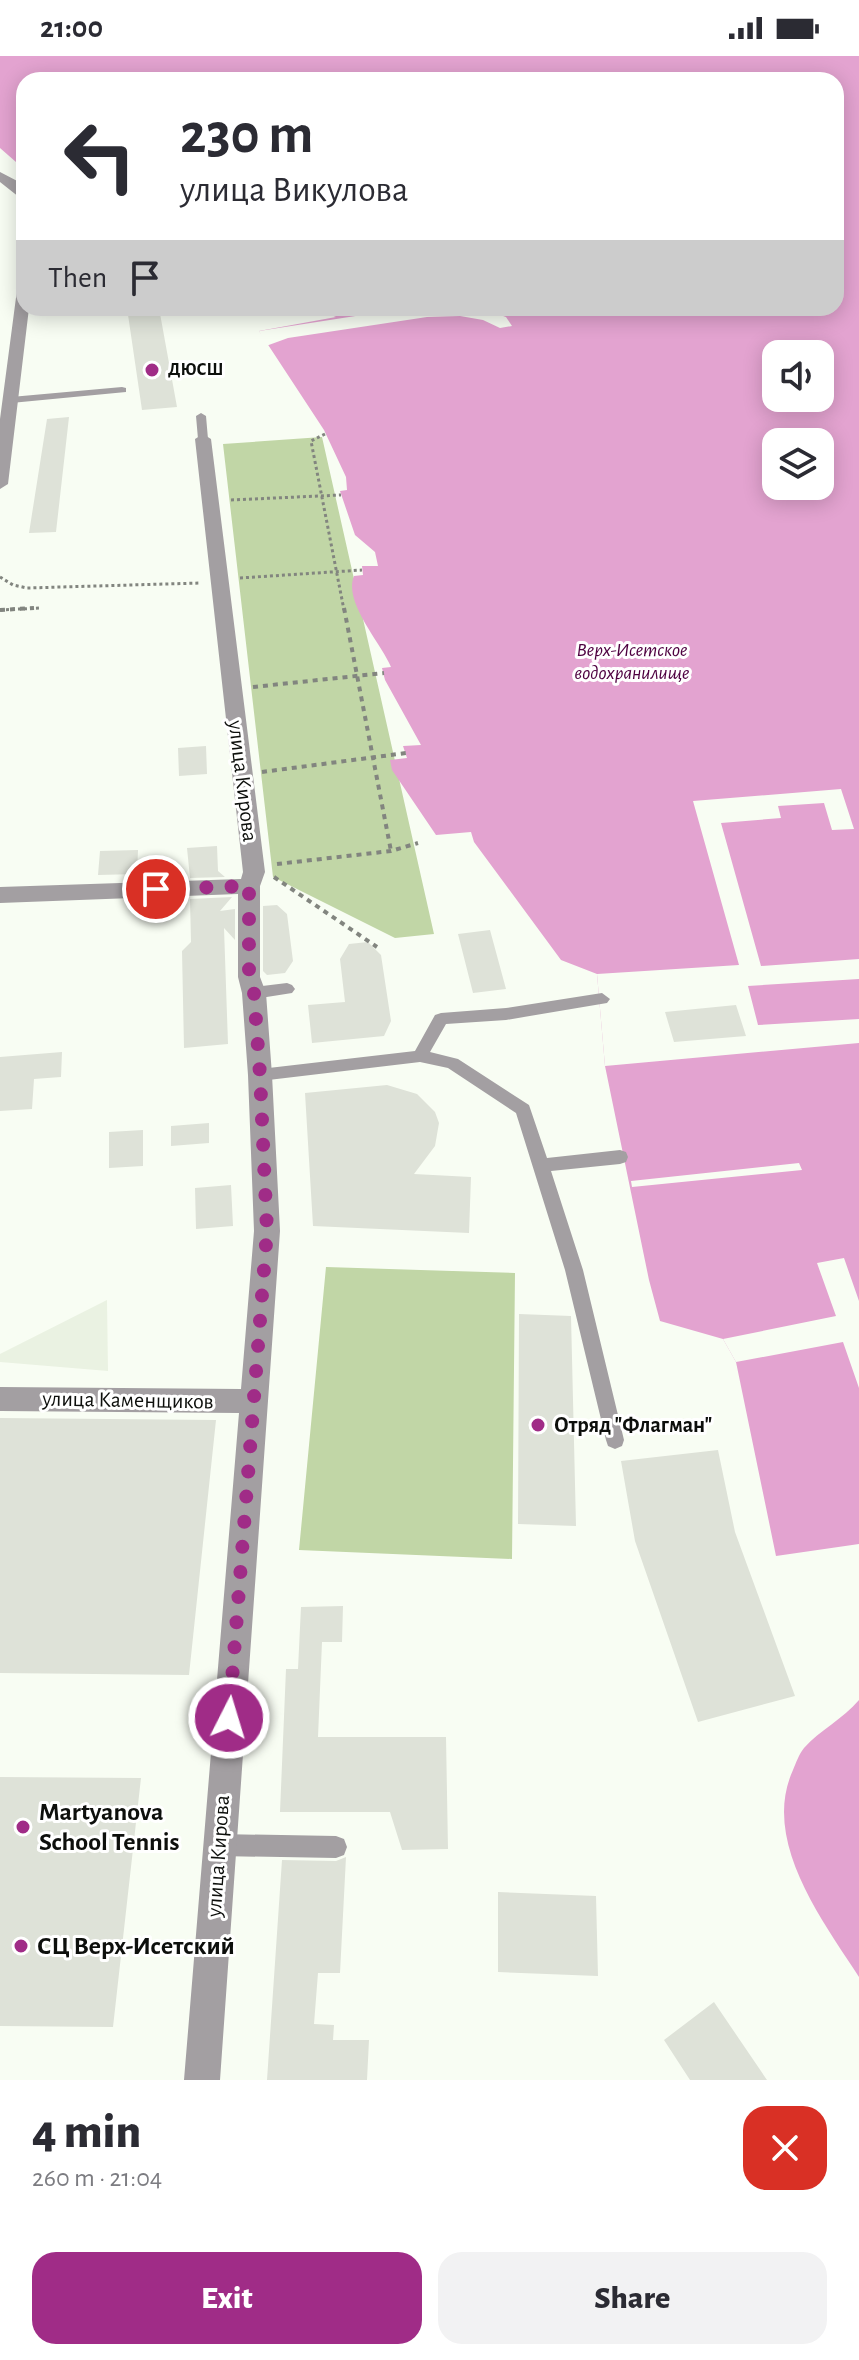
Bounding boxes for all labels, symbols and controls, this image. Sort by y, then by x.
text: 21:00 [40,13,103,43]
icon: left [48,104,152,208]
text: 230 m [180,107,313,163]
text: улица Викулова [180,172,409,208]
icon: arrive [123,256,167,300]
text: Then [48,263,107,293]
map controls [762,340,834,500]
button: sound [762,340,834,412]
marker: ДЮСШ [143,361,161,379]
place label: ДЮСШ [168,361,224,379]
button: layers [762,428,834,500]
water label: Верх-Исетское водохранилище [575,640,689,683]
street label: улица Кирова [225,718,261,843]
pin [122,855,190,923]
icon: arrive [134,867,178,911]
street label: улица Каменщиков [41,1387,214,1412]
place label: Отряд "Флагман" [554,1414,712,1436]
marker: Отряд "Флагман" [529,1416,547,1434]
position arrow [187,1676,271,1760]
street label: улица Кирова [203,1794,233,1919]
place label: Martyanova School Tennis [39,1799,180,1855]
marker: Martyanova School Tennis [14,1818,32,1836]
place label: СЦ Верх-Исетский [37,1933,235,1959]
marker: СЦ Верх-Исетский [12,1937,30,1955]
button: close [743,2106,827,2190]
text: 4 min [32,2109,141,2157]
text: 260 m · 21:04 [32,2165,162,2191]
button: Exit [32,2252,422,2344]
button: Share [438,2252,827,2344]

